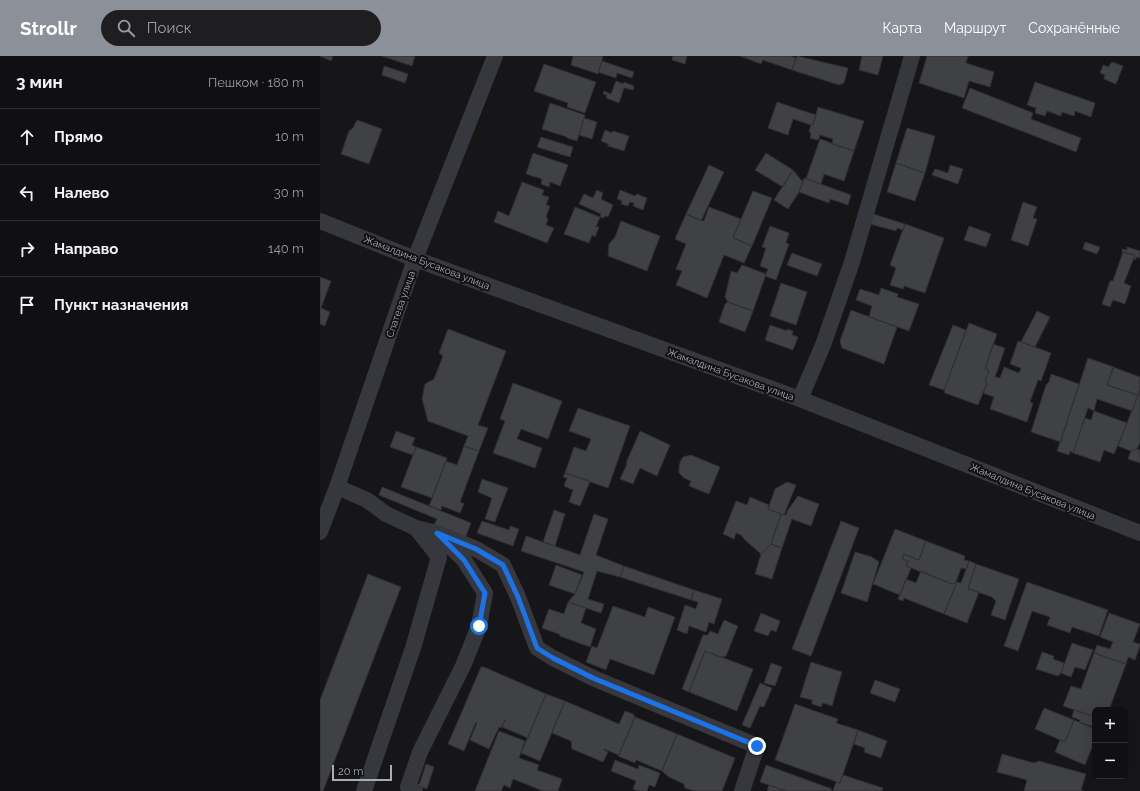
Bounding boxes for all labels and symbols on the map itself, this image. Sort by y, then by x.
street label: Жамалдина Бусакова улица [362,233,491,292]
street label: Спатева улица [384,269,417,339]
street label: Жамалдина Бусакова улица [666,346,796,403]
street label: Жамалдина Бусакова улица [969,461,1097,522]
route start [470,617,488,635]
route end [748,737,766,755]
scale bar [332,763,392,782]

